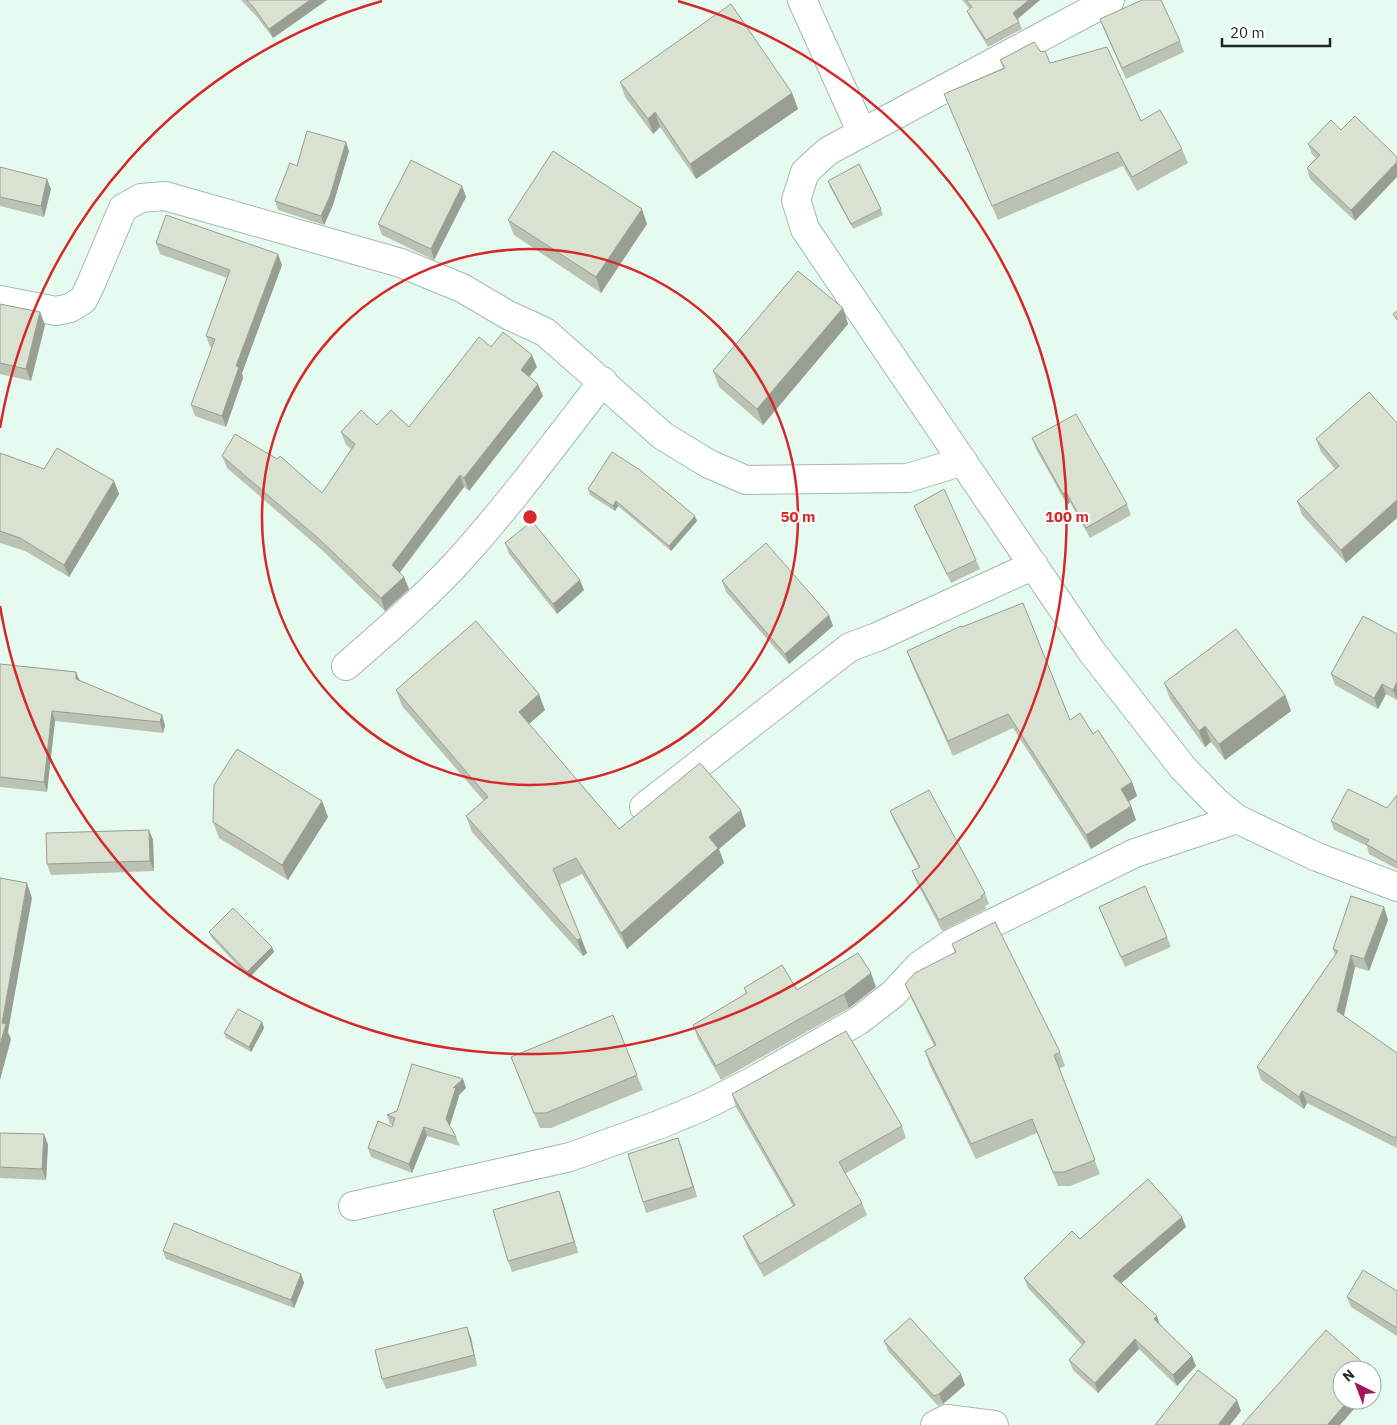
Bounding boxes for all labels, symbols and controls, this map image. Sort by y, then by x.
scale bar [1222,15,1330,47]
text: 20 m [1230,23,1265,42]
text: 50 m [781,507,815,526]
text: 100 m [1045,507,1089,526]
centre of rings [521,508,539,526]
north arrow [1332,1360,1382,1410]
text: N [1339,1365,1358,1385]

